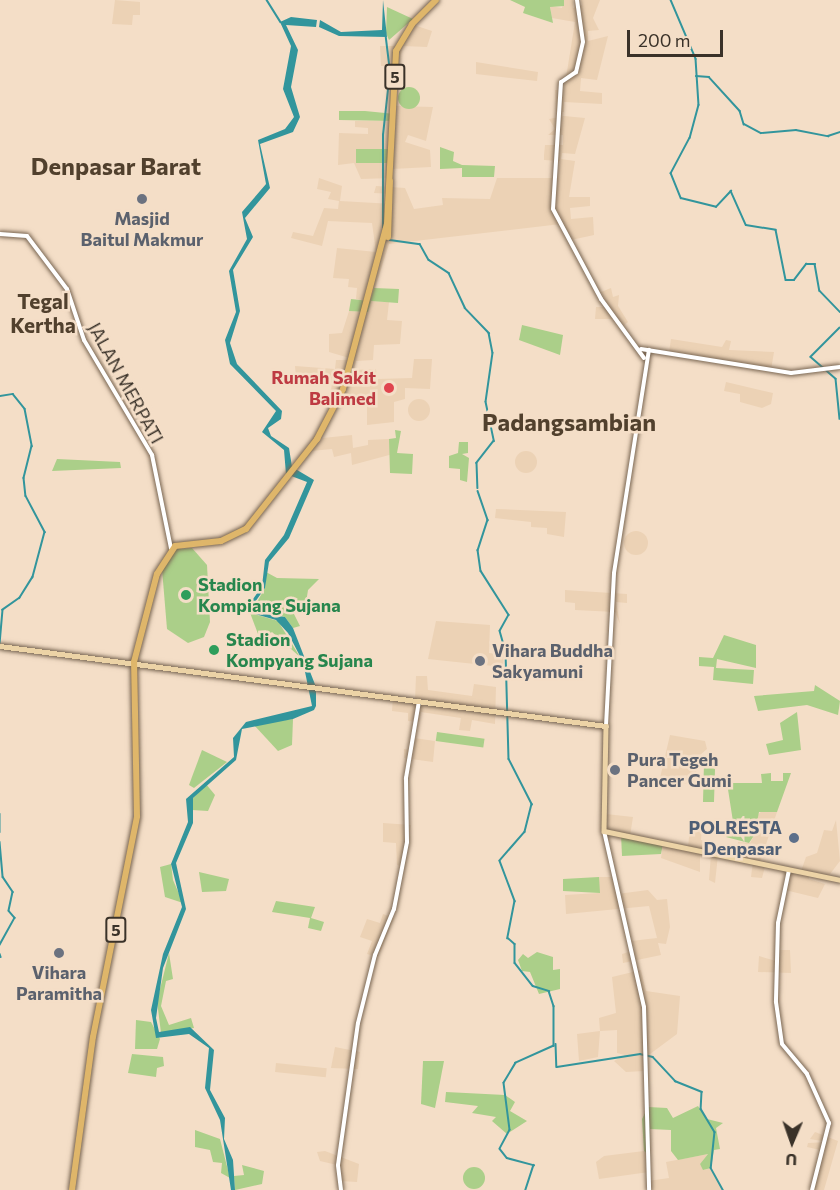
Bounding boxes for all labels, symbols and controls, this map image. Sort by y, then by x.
scale bar [630,18,726,56]
text: 200 m [638,29,691,51]
road number: 5 [383,64,407,90]
district label: Denpasar Barat [31,152,201,180]
marker: Masjid Baitul Makmur [135,192,149,206]
place label: Masjid Baitul Makmur [80,208,204,250]
district label: Tegal Kertha [10,288,76,338]
street label: JALAN MERPATI [84,319,168,447]
place label: Rumah Sakit Balimed [271,367,376,410]
marker: Rumah Sakit Balimed [380,379,398,397]
district label: Padangsambian [482,408,656,436]
place label: Stadion Kompiang Sujana [198,574,341,616]
marker: Stadion Kompiang Sujana [179,588,193,602]
place label: Stadion Kompyang Sujana [226,629,373,672]
place label: Vihara Buddha Sakyamuni [492,640,613,682]
marker: Stadion Kompyang Sujana [207,643,221,657]
marker: Vihara Buddha Sakyamuni [473,654,487,668]
place label: Pura Tegeh Pancer Gumi [627,749,732,792]
marker: Pura Tegeh Pancer Gumi [608,763,622,777]
place label: POLRESTA Denpasar [688,817,782,860]
marker: POLRESTA Denpasar [787,831,801,845]
road number: 5 [104,917,128,943]
marker: Vihara Paramitha [52,946,66,960]
place label: Vihara Paramitha [16,962,102,1004]
north arrow [762,1112,822,1172]
text: U [785,1151,798,1170]

